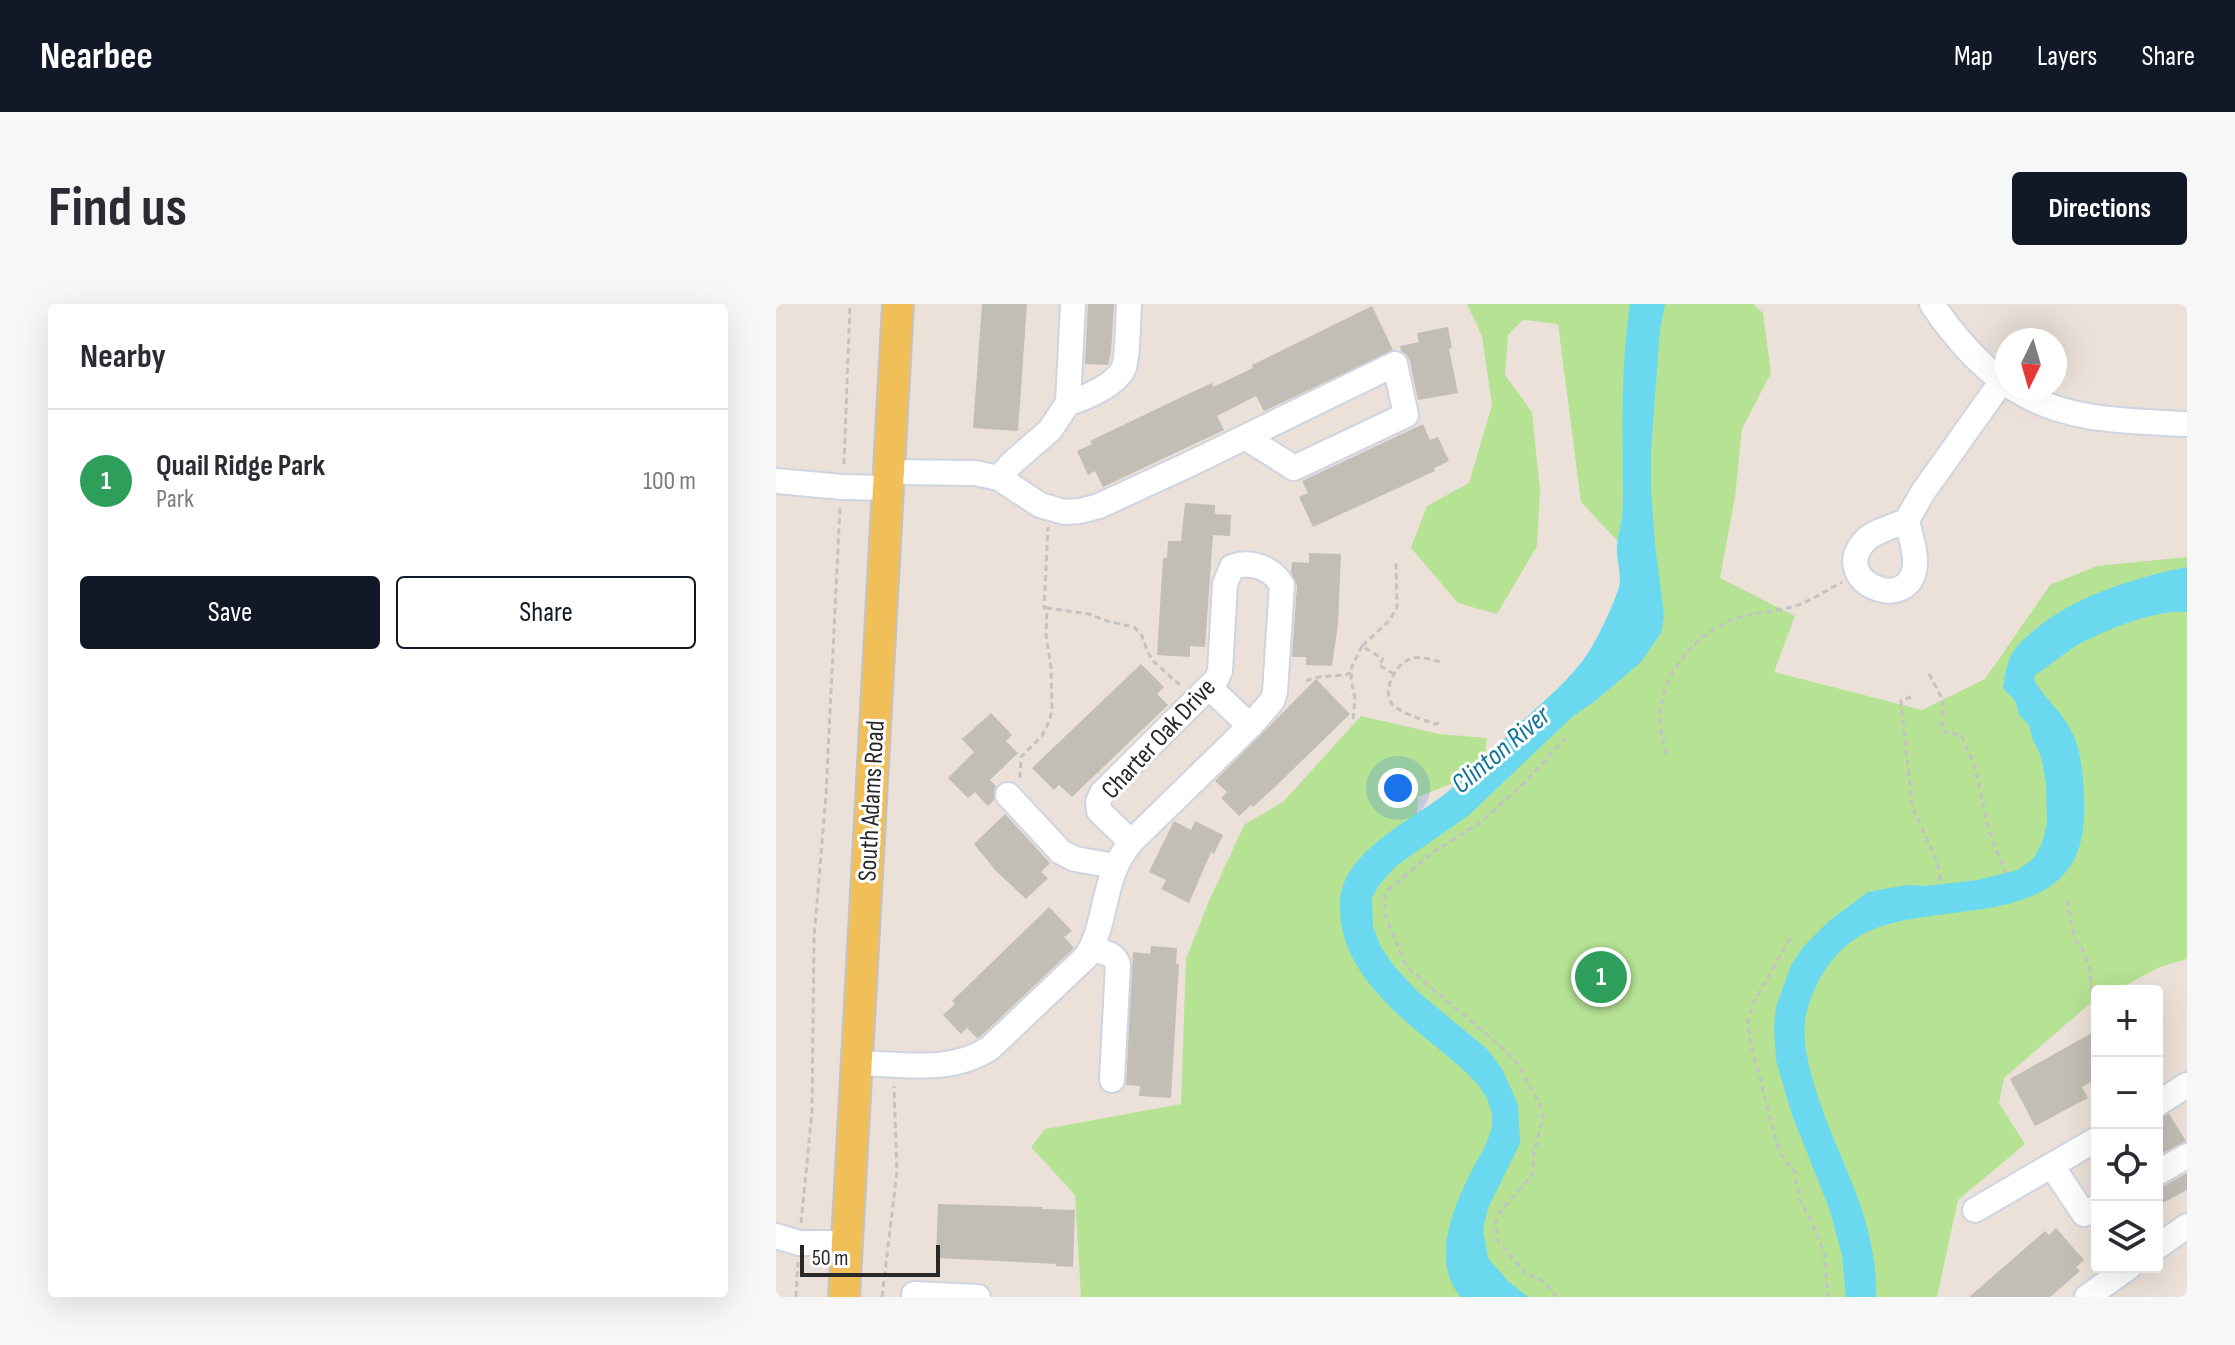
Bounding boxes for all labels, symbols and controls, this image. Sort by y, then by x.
text: Nearbee [40,34,153,79]
text: Map [1954,40,1993,73]
text: Layers [2037,40,2097,73]
text: Share [2141,40,2195,73]
button: Directions [2012,172,2187,245]
text: Find us [48,175,187,242]
north arrow [1995,328,2067,400]
text: Nearby [80,336,166,377]
text: Quail Ridge Park [156,448,325,484]
text: 1 [101,466,111,497]
text: 100 m [643,466,696,497]
text: Park [156,484,194,515]
button: Save [80,576,380,649]
button: Share [396,576,696,649]
street label: Charter Oak Drive [1095,672,1223,806]
water label: Clinton River [1445,699,1558,801]
street label: South Adams Road [852,720,892,882]
your location [1378,768,1418,808]
pin: 1 [1575,947,1627,1007]
map controls [2091,985,2163,1273]
button: + [2091,985,2163,1057]
button: − [2091,1057,2163,1129]
button: locate [2091,1129,2163,1201]
button: layers [2091,1201,2163,1273]
scale bar [800,1241,940,1277]
text: 50 m [812,1245,848,1272]

